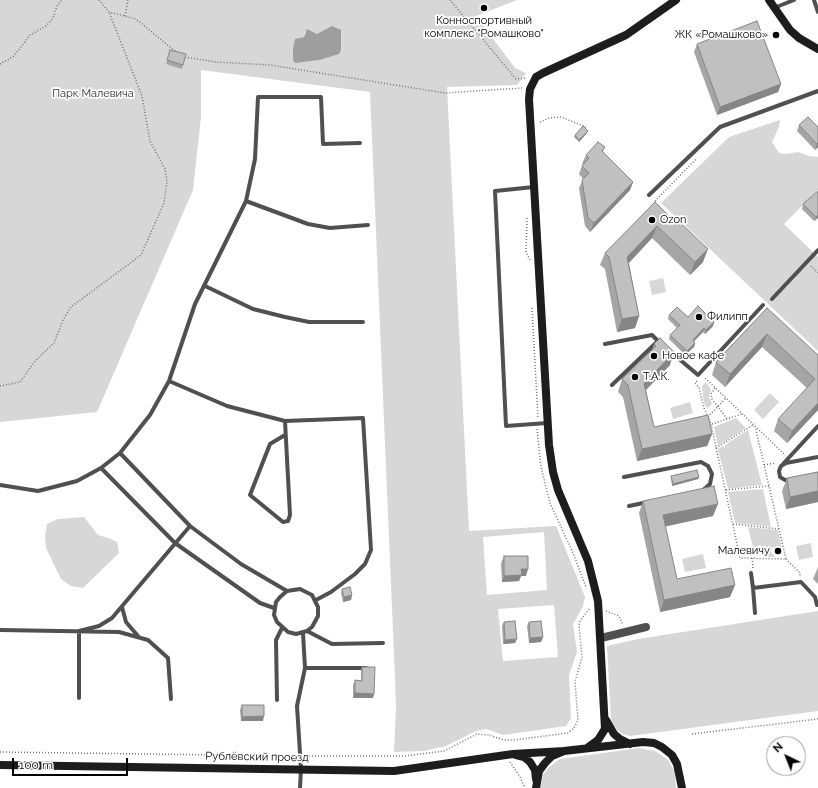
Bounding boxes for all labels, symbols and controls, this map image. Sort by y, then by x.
marker: Конноспортивный комплекс "Ромашково" [479,3,489,13]
place label: Конноспортивный комплекс "Ромашково" [424,14,544,40]
place label: ЖК «Ромашково» [675,28,768,42]
marker: ЖК «Ромашково» [771,30,781,40]
park label: Парк Малевича [52,87,134,101]
place label: Ozon [660,213,687,227]
marker: Ozon [647,215,657,225]
place label: Филипп [707,310,748,324]
marker: Филипп [694,312,704,322]
place label: Новое кафе [662,349,724,363]
marker: Новое кафе [649,351,659,361]
place label: Т.А.К. [643,370,670,384]
marker: Т.А.К. [630,372,640,382]
place label: Малевичу [718,544,770,558]
marker: Малевичу [773,546,783,556]
north arrow [766,736,806,776]
text: N [771,740,786,755]
scale bar [14,750,130,776]
street label: Рублёвский проезд [205,750,309,764]
text: 100 m [19,758,53,772]

